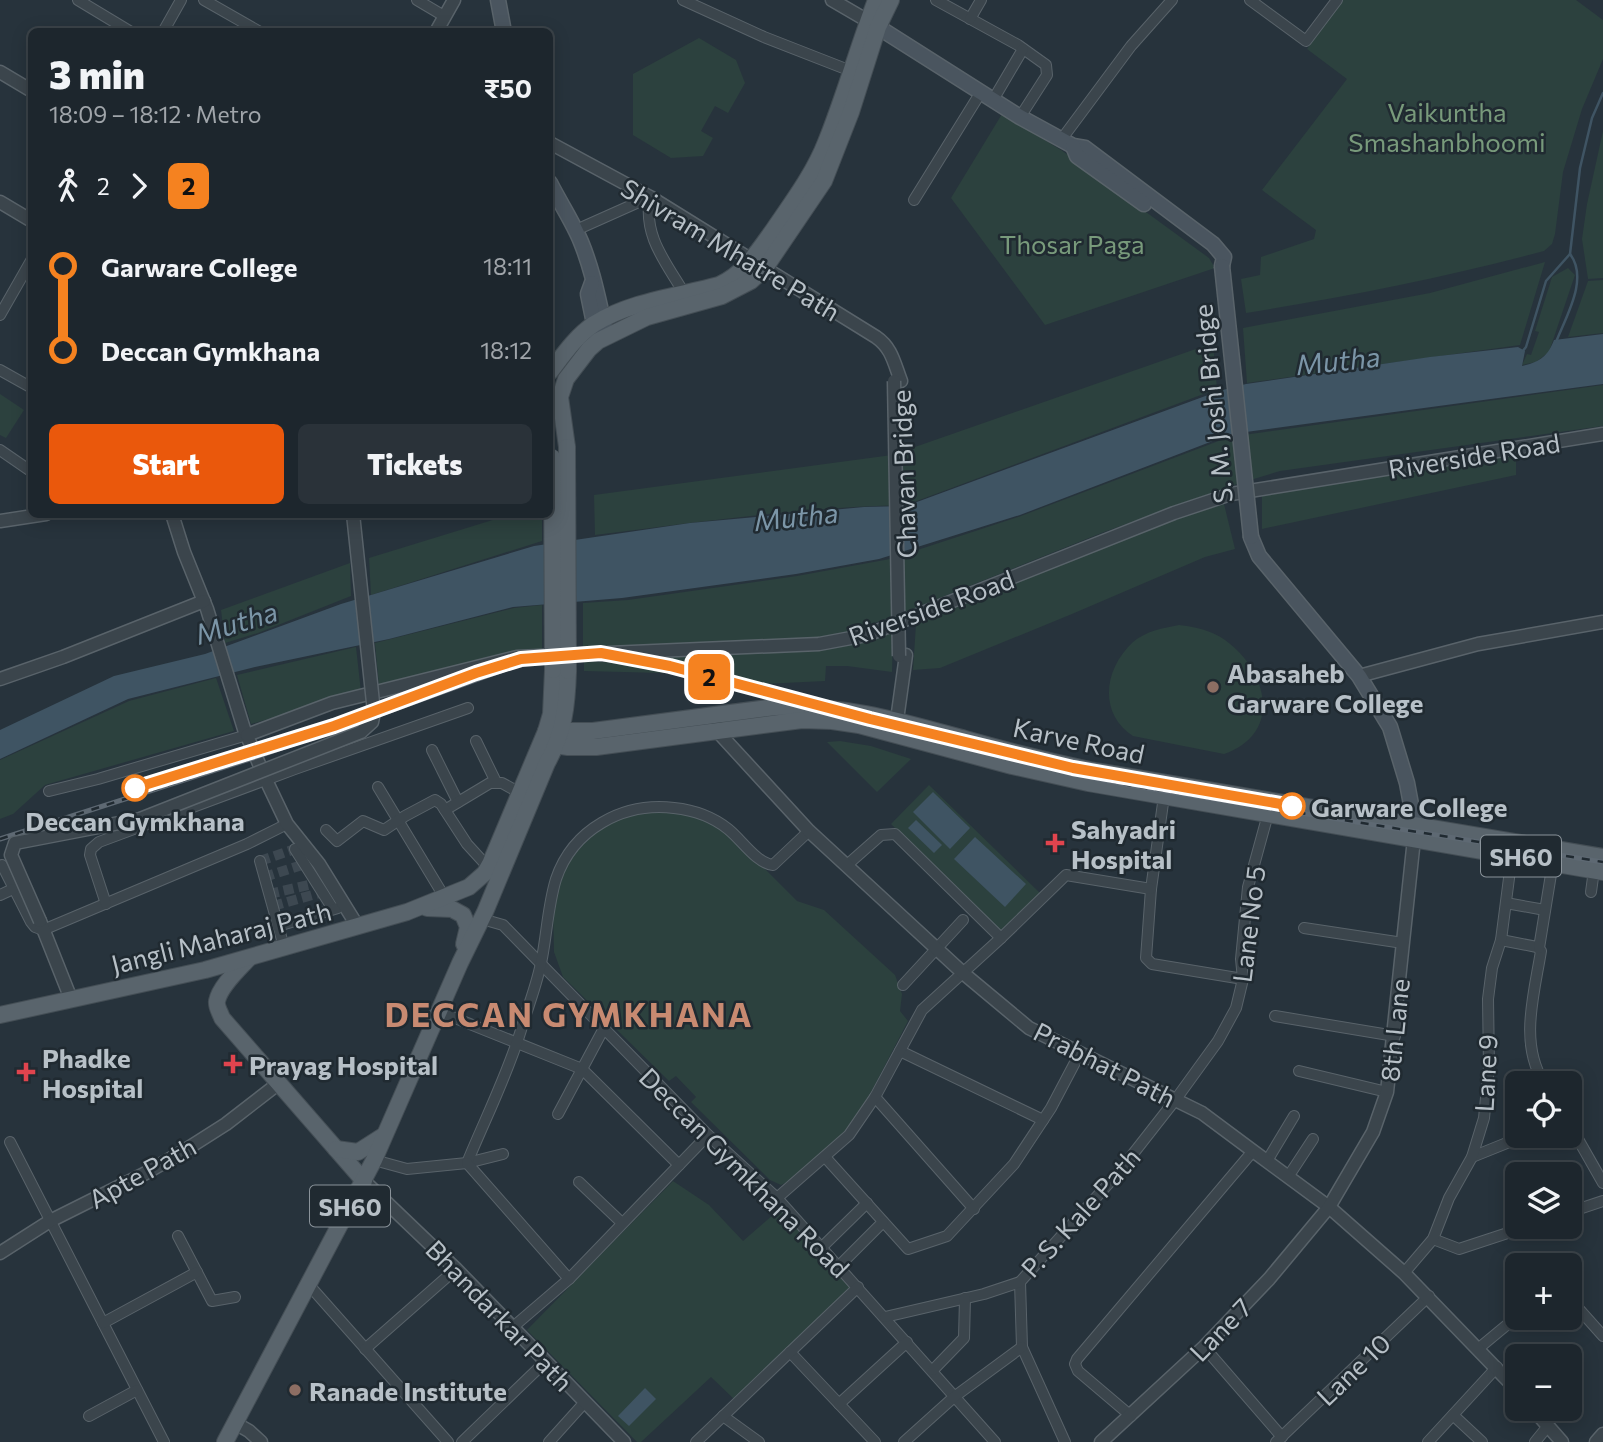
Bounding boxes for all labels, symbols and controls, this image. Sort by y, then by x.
text: 3 min [49,50,145,97]
text: ₹50 [484,72,532,103]
park label: Vaikuntha Smashanbhoomi [1348,96,1546,157]
text: 18:09 – 18:12 · Metro [49,100,261,128]
icon: walk [49,167,87,205]
icon: forward [120,167,158,205]
text: 2 [182,171,195,200]
street label: Shivram Mhatre Path [616,171,846,327]
text: 2 [97,172,110,200]
park label: Thosar Paga [999,228,1145,259]
text: Garware College [101,251,297,282]
text: 18:11 [483,252,532,280]
street label: S. M. Joshi Bridge [1186,303,1238,505]
text: Deccan Gymkhana [101,335,320,366]
text: 18:12 [480,336,532,364]
water label: Mutha [1294,339,1382,381]
street label: Chavan Bridge [885,389,921,559]
button: Start [49,424,284,504]
button: Tickets [298,424,532,504]
street label: Riverside Road [1386,426,1562,484]
water label: Mutha [752,495,840,537]
street label: Riverside Road [844,563,1018,651]
water label: Mutha [191,593,281,651]
line badge: 2 [686,654,732,700]
place label: Abasaheb Garware College [1227,657,1423,718]
text: 2 [702,662,716,691]
marker: Abasaheb Garware College [1205,679,1221,695]
street label: Karve Road [1010,711,1148,769]
marker: Deccan Gymkhana [122,775,148,801]
place label: Garware College [1311,791,1507,822]
marker: Garware College [1279,793,1305,819]
place label: Deccan Gymkhana [25,805,245,836]
place label: Sahyadri Hospital [1071,813,1176,874]
marker: Sahyadri Hospital [1045,833,1065,853]
road number: SH60 [1481,836,1561,876]
street label: Lane No 5 [1225,864,1271,984]
street label: Jangli Maharaj Path [108,895,334,979]
street label: 8th Lane [1373,977,1415,1083]
district label: DECCAN GYMKHANA [384,993,754,1034]
street label: Prabhat Path [1029,1015,1181,1113]
street label: Lane 9 [1467,1033,1503,1113]
place label: Phadke Hospital [42,1042,143,1103]
place label: Prayag Hospital [249,1049,438,1080]
marker: Prayag Hospital [223,1054,243,1074]
street label: Deccan Gymkhana Road [634,1061,856,1283]
marker: Phadke Hospital [16,1062,36,1082]
map controls [1505,1071,1582,1421]
button: locate [1505,1071,1582,1148]
street label: Apte Path [83,1130,201,1214]
street label: P. S. Kale Path [1014,1141,1146,1283]
button: layers [1505,1162,1582,1239]
road number: SH60 [310,1186,390,1226]
street label: Bhandarkar Path [420,1233,580,1397]
button: + [1505,1253,1582,1330]
street label: Lane 7 [1183,1291,1257,1367]
street label: Lane 10 [1310,1327,1396,1411]
button: − [1505,1344,1582,1421]
place label: Ranade Institute [309,1375,507,1406]
marker: Ranade Institute [287,1382,303,1398]

